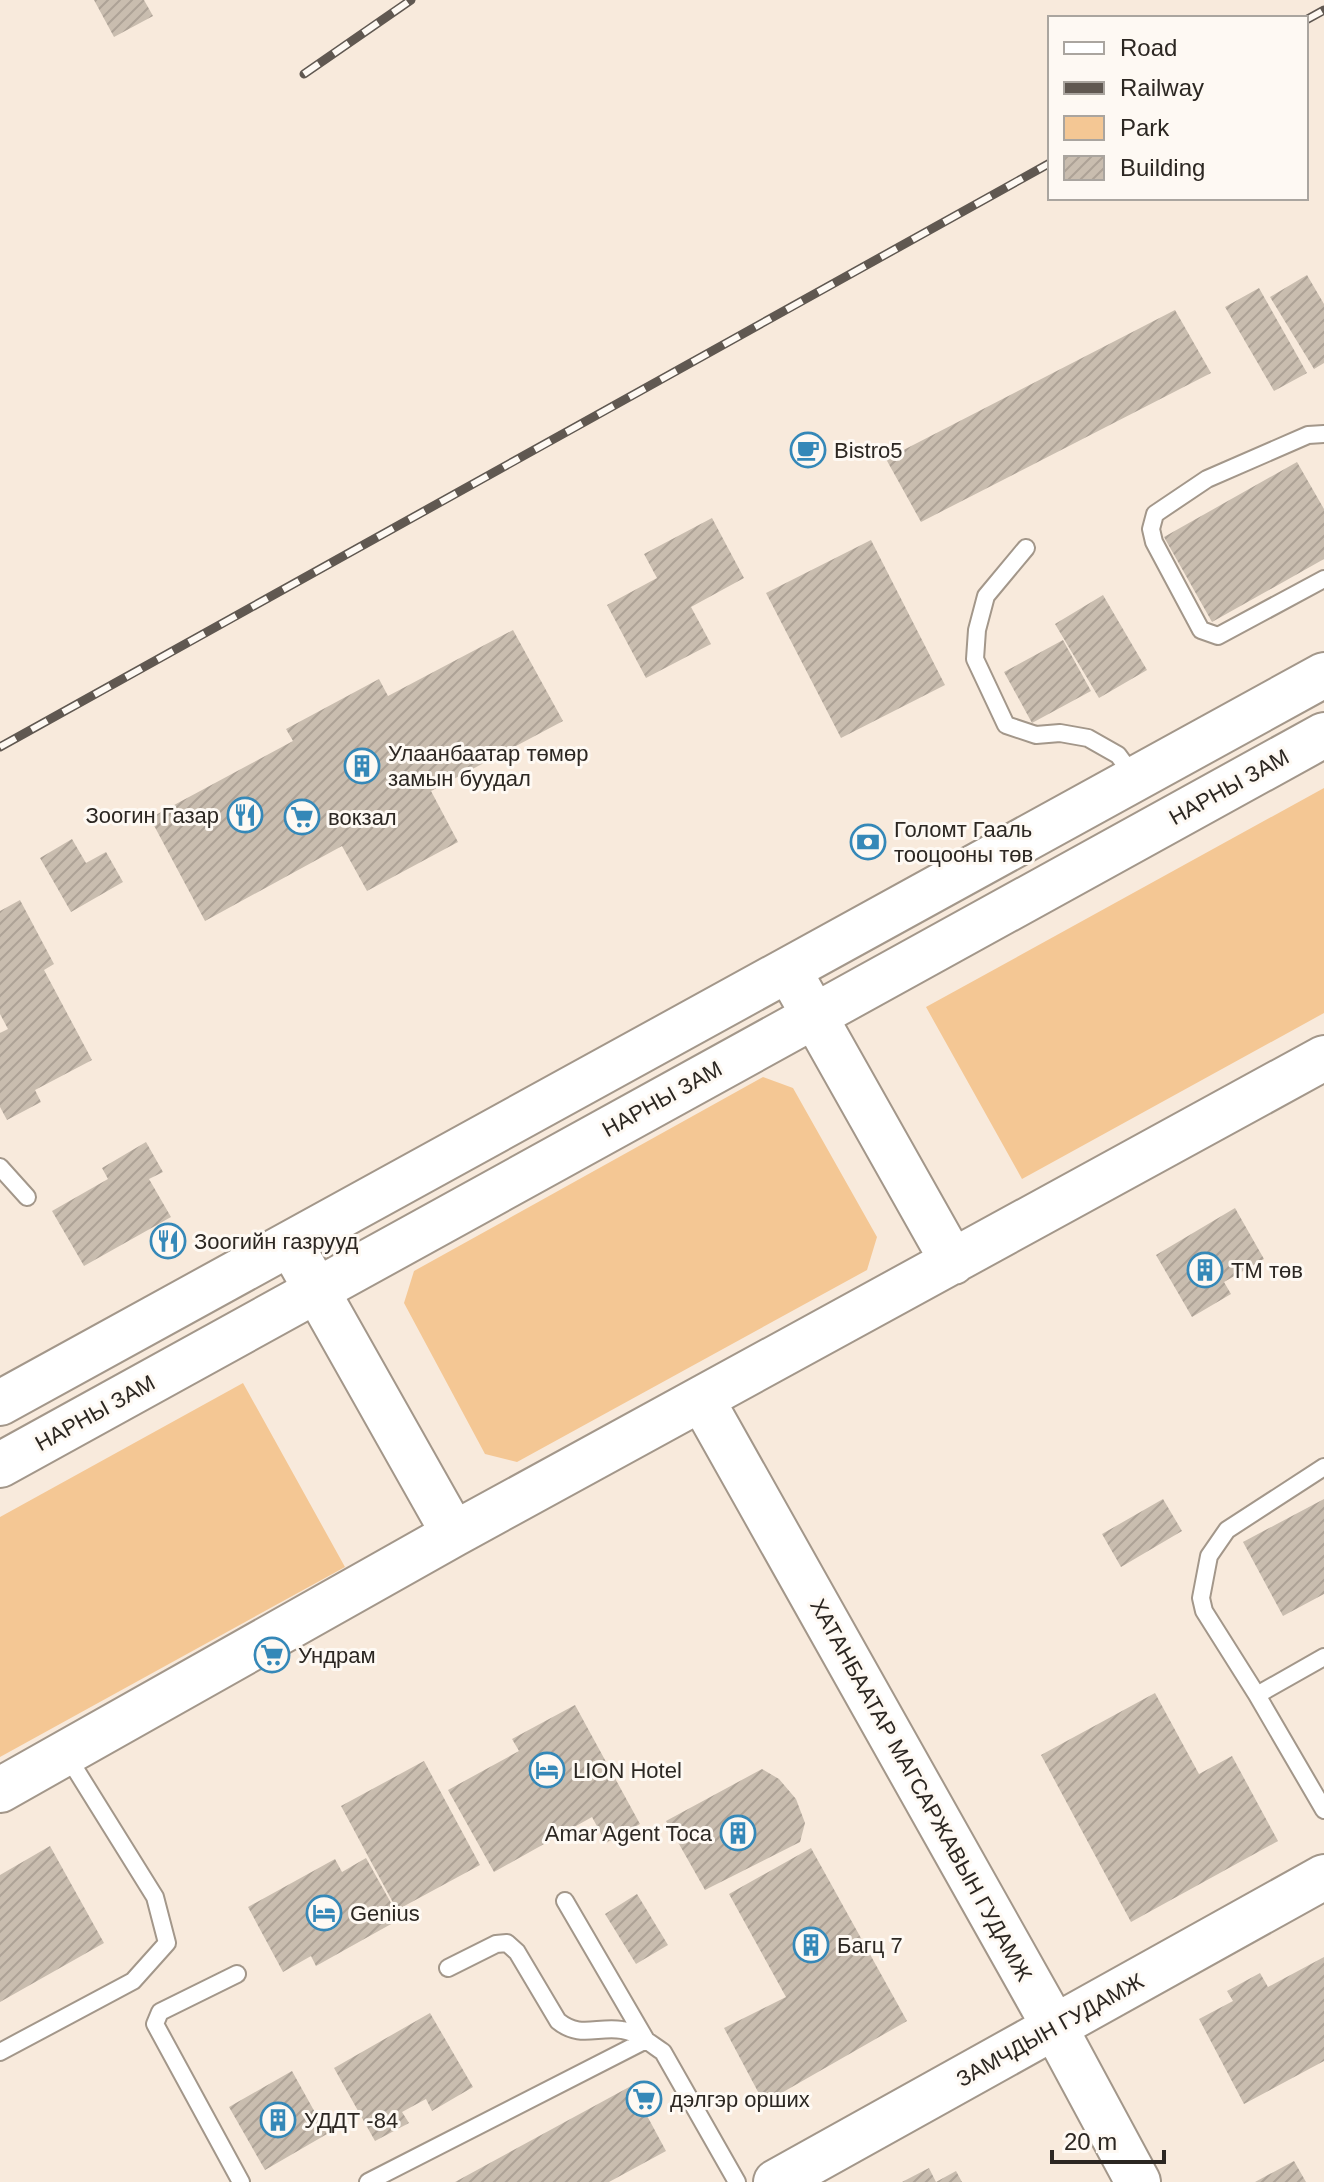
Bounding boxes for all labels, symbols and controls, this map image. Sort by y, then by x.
legend [1048,16,1308,200]
text: Road [1120,34,1177,61]
text: Railway [1120,74,1204,101]
text: Park [1120,114,1170,141]
text: Building [1120,154,1205,181]
cafe icon: Bistro5 [789,431,827,469]
place label: Bistro5 [834,438,902,463]
place label: Улаанбаатар төмөр замын буудал [388,741,588,791]
street label: НАРНЫ ЗАМ [1165,744,1293,830]
building icon: Улаанбаатар төмөр замын буудал [343,747,381,785]
restaurant icon: Зоогин Газар [226,796,264,834]
supermarket icon: вокзал [283,798,321,836]
place label: Зоогин Газар [85,803,219,828]
place label: вокзал [328,805,397,830]
place label: Голомт Гааль тооцооны төв [894,817,1033,867]
bank icon: Голомт Гааль тооцооны төв [849,823,887,861]
street label: НАРНЫ ЗАМ [598,1056,726,1142]
restaurant icon: Зоогийн газрууд [149,1222,187,1260]
place label: Зоогийн газрууд [194,1229,358,1254]
building icon: TM төв [1186,1251,1224,1289]
place label: TM төв [1231,1258,1303,1283]
street label: НАРНЫ ЗАМ [31,1370,159,1456]
street label: ХАТАНБААТАР МАГСАРЖАВЫН ГУДАМЖ [805,1594,1037,1986]
supermarket icon: Ундрам [253,1636,291,1674]
place label: Ундрам [298,1643,376,1668]
hotel icon: LION Hotel [528,1751,566,1789]
place label: LION Hotel [573,1758,682,1783]
building icon: Amar Agent Toca [719,1814,757,1852]
place label: Amar Agent Toca [545,1821,713,1846]
hotel icon: Genius [305,1894,343,1932]
place label: Genius [350,1901,420,1926]
building icon: Багц 7 [792,1926,830,1964]
place label: Багц 7 [837,1933,903,1958]
street label: ЗАМЧДЫН ГУДАМЖ [952,1968,1149,2092]
supermarket icon: дэлгэр орших [625,2080,663,2118]
place label: дэлгэр орших [670,2087,810,2112]
building icon: УДДТ -84 [259,2101,297,2139]
place label: УДДТ -84 [304,2108,398,2133]
scale bar [1052,2114,1164,2164]
text: 20 m [1064,2128,1117,2155]

